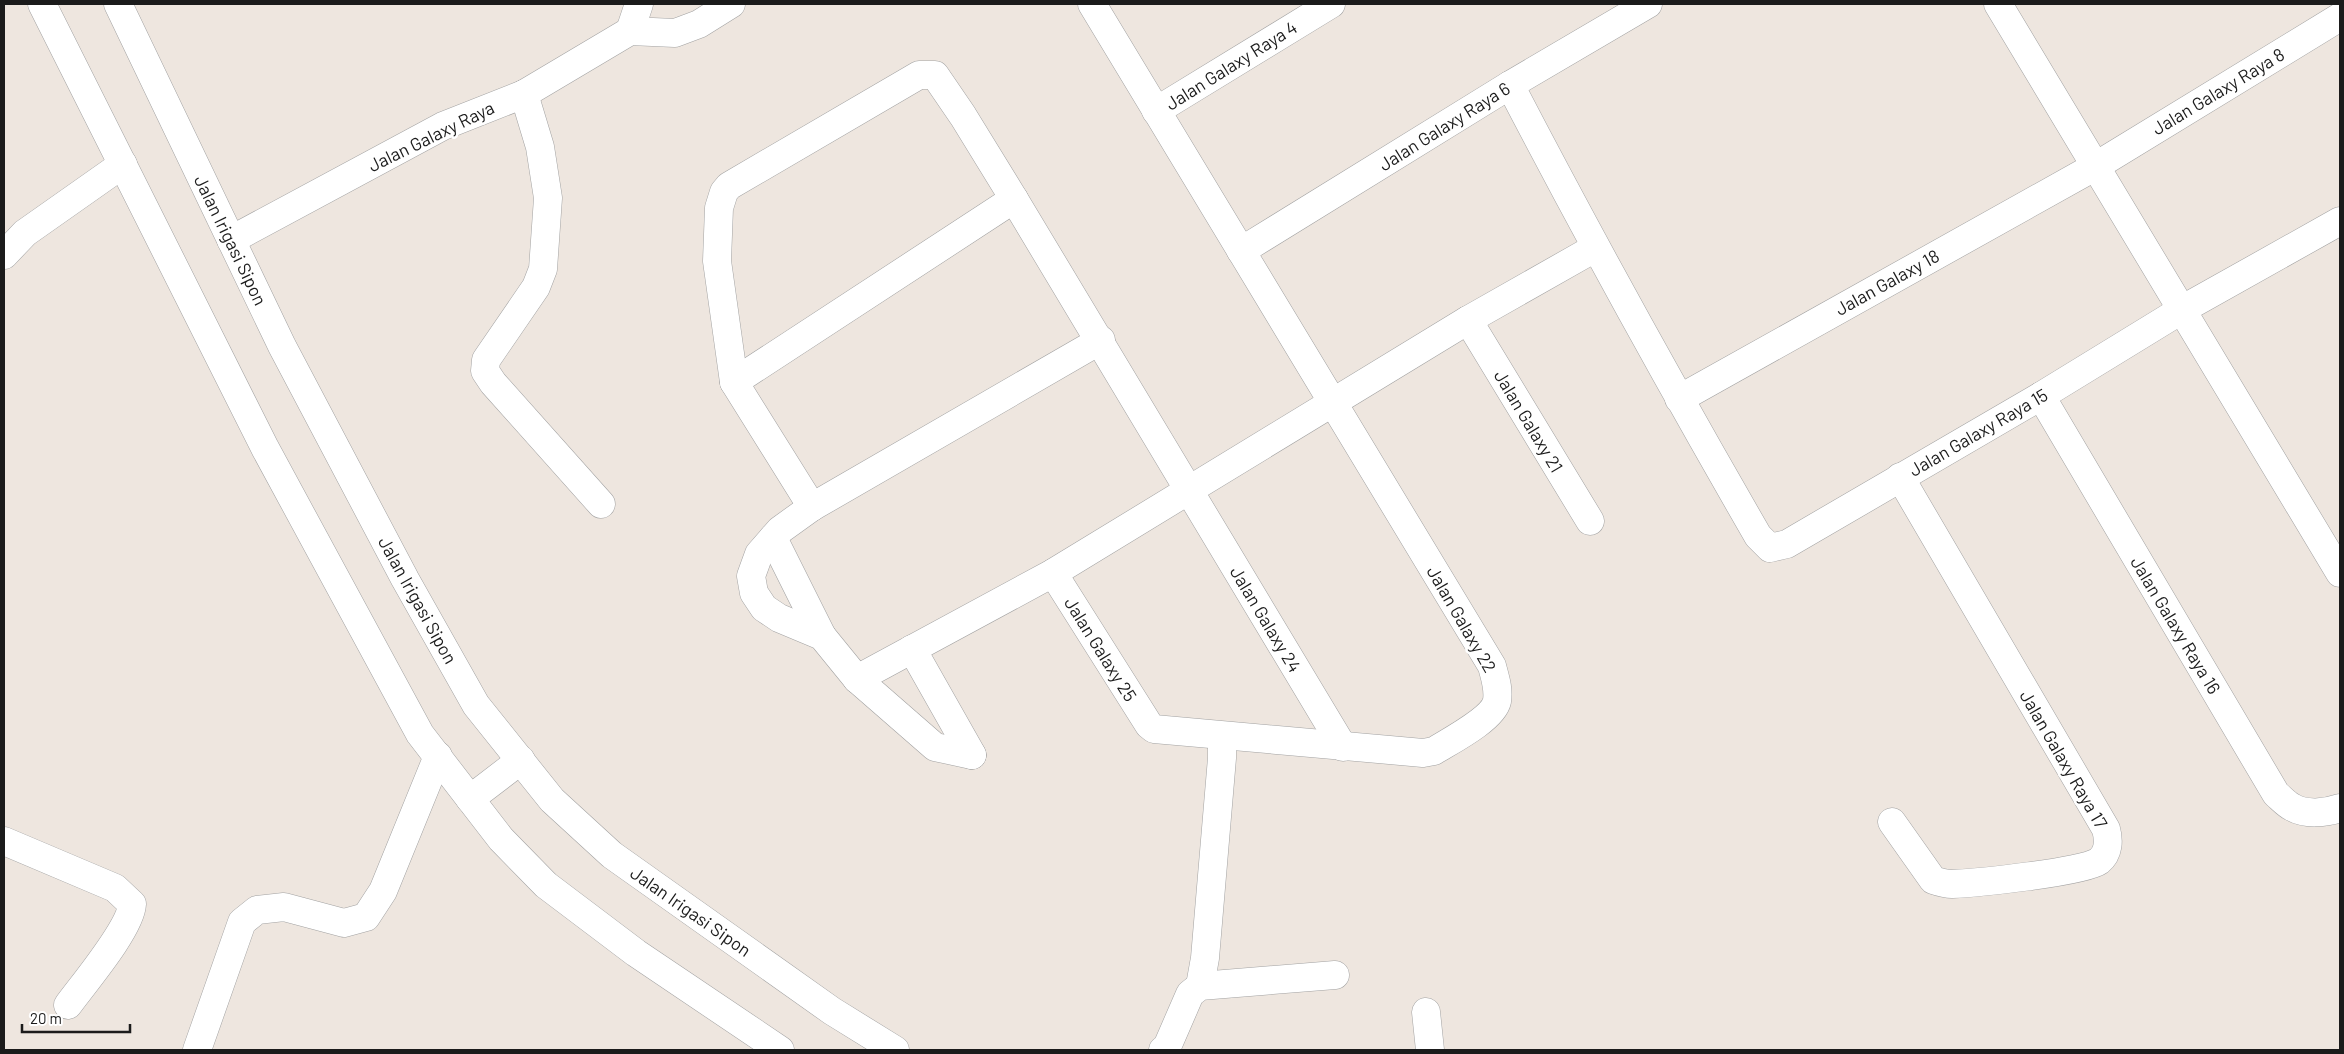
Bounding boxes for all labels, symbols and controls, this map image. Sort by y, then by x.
street label: Jalan Galaxy Raya 4 [1161,16,1301,114]
street label: Jalan Galaxy Raya 8 [2148,43,2288,139]
street label: Jalan Galaxy Raya 6 [1374,77,1514,175]
street label: Jalan Galaxy Raya [364,96,498,176]
street label: Jalan Irigasi Sipon [190,171,272,309]
street label: Jalan Galaxy 18 [1831,244,1943,320]
street label: Jalan Galaxy 21 [1490,366,1568,476]
street label: Jalan Galaxy Raya 15 [1905,383,2051,481]
street label: Jalan Irigasi Sipon [374,533,462,667]
street label: Jalan Galaxy Raya 16 [2126,552,2226,698]
street label: Jalan Galaxy 24 [1226,562,1306,676]
street label: Jalan Galaxy 22 [1423,562,1501,676]
street label: Jalan Galaxy 25 [1060,593,1142,705]
street label: Jalan Galaxy Raya 17 [2015,686,2113,832]
street label: Jalan Irigasi Sipon [626,861,756,961]
scale bar [22,1002,130,1034]
text: 20 m [30,1009,62,1027]

